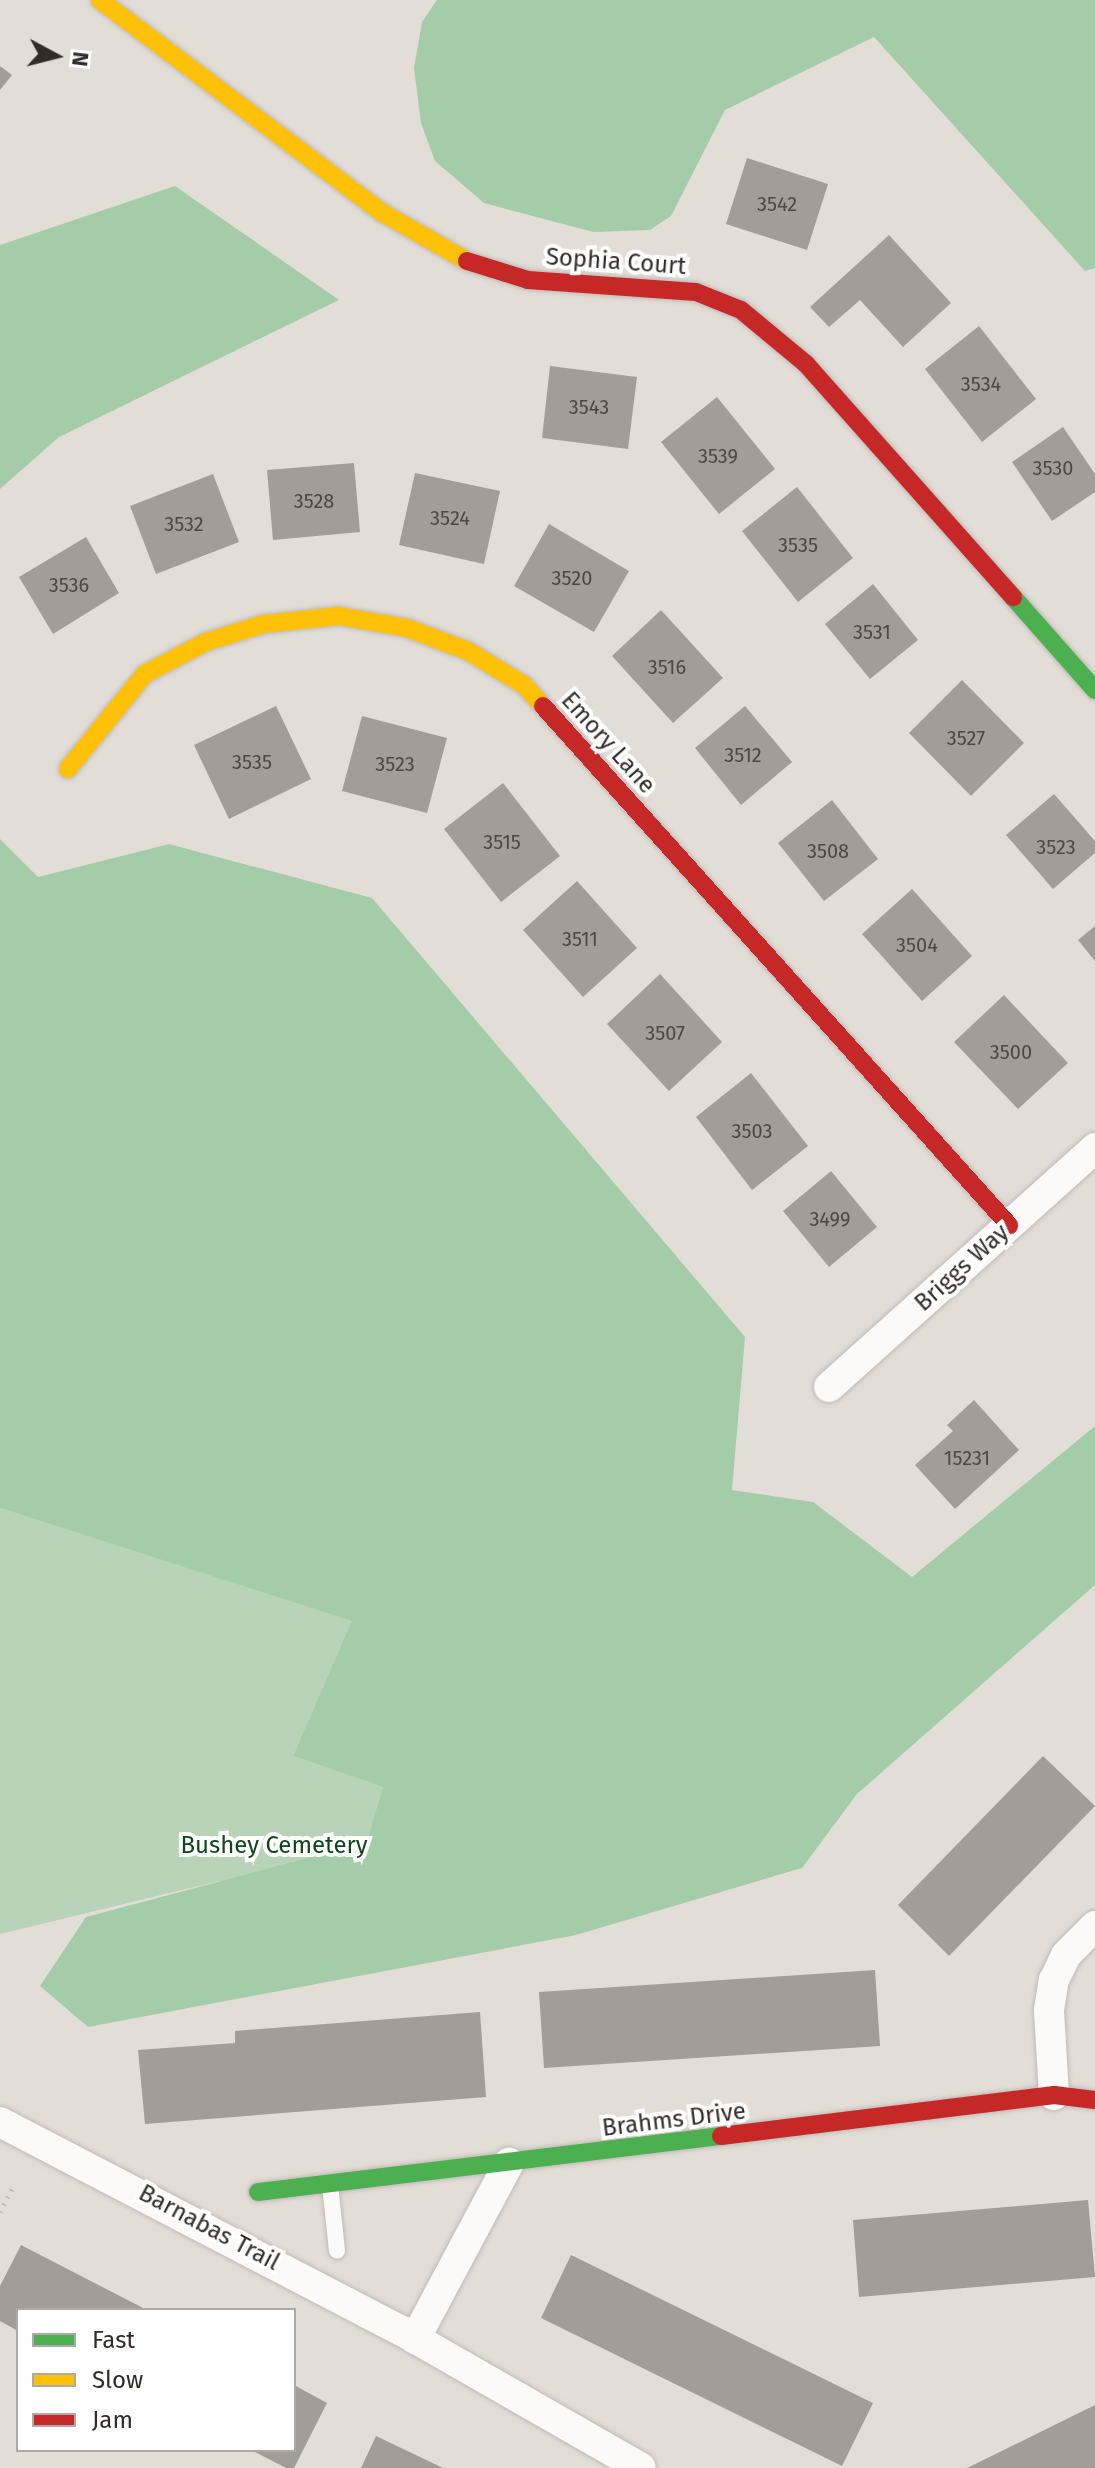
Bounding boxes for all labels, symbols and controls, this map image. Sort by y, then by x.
north arrow [16,16,96,96]
text: N [66,50,95,68]
house number: 3542 [757,192,797,216]
street label: Sophia Court [545,243,687,281]
house number: 3534 [961,372,1001,396]
house number: 3543 [569,395,609,419]
house number: 3539 [698,444,738,468]
house number: 3530 [1033,456,1073,480]
house number: 3528 [294,489,334,513]
house number: 3524 [430,506,470,530]
house number: 3532 [164,512,204,536]
house number: 3535 [778,533,818,557]
house number: 3520 [552,566,592,590]
house number: 3536 [49,573,89,597]
house number: 3531 [853,620,891,644]
house number: 3516 [648,655,686,679]
street label: Emory Lane [555,686,661,800]
house number: 3527 [947,726,985,750]
house number: 3512 [724,743,762,767]
house number: 3535 [232,750,272,774]
house number: 3523 [375,752,415,776]
house number: 3515 [483,830,521,854]
house number: 3523 [1036,835,1076,859]
house number: 3508 [807,839,849,863]
house number: 3511 [562,927,598,951]
house number: 3504 [896,933,938,957]
house number: 3507 [645,1021,685,1045]
house number: 3500 [990,1040,1032,1064]
house number: 3503 [732,1119,772,1143]
house number: 3499 [809,1207,851,1231]
street label: Briggs Way [909,1218,1015,1318]
house number: 15231 [944,1446,990,1470]
park label: Bushey Cemetery [180,1832,368,1860]
street label: Brahms Drive [601,2097,747,2143]
street label: Barnabas Trail [134,2179,284,2277]
legend [16,2308,296,2452]
text: Fast [92,2326,135,2354]
text: Slow [92,2366,143,2394]
text: Jam [92,2406,133,2434]

